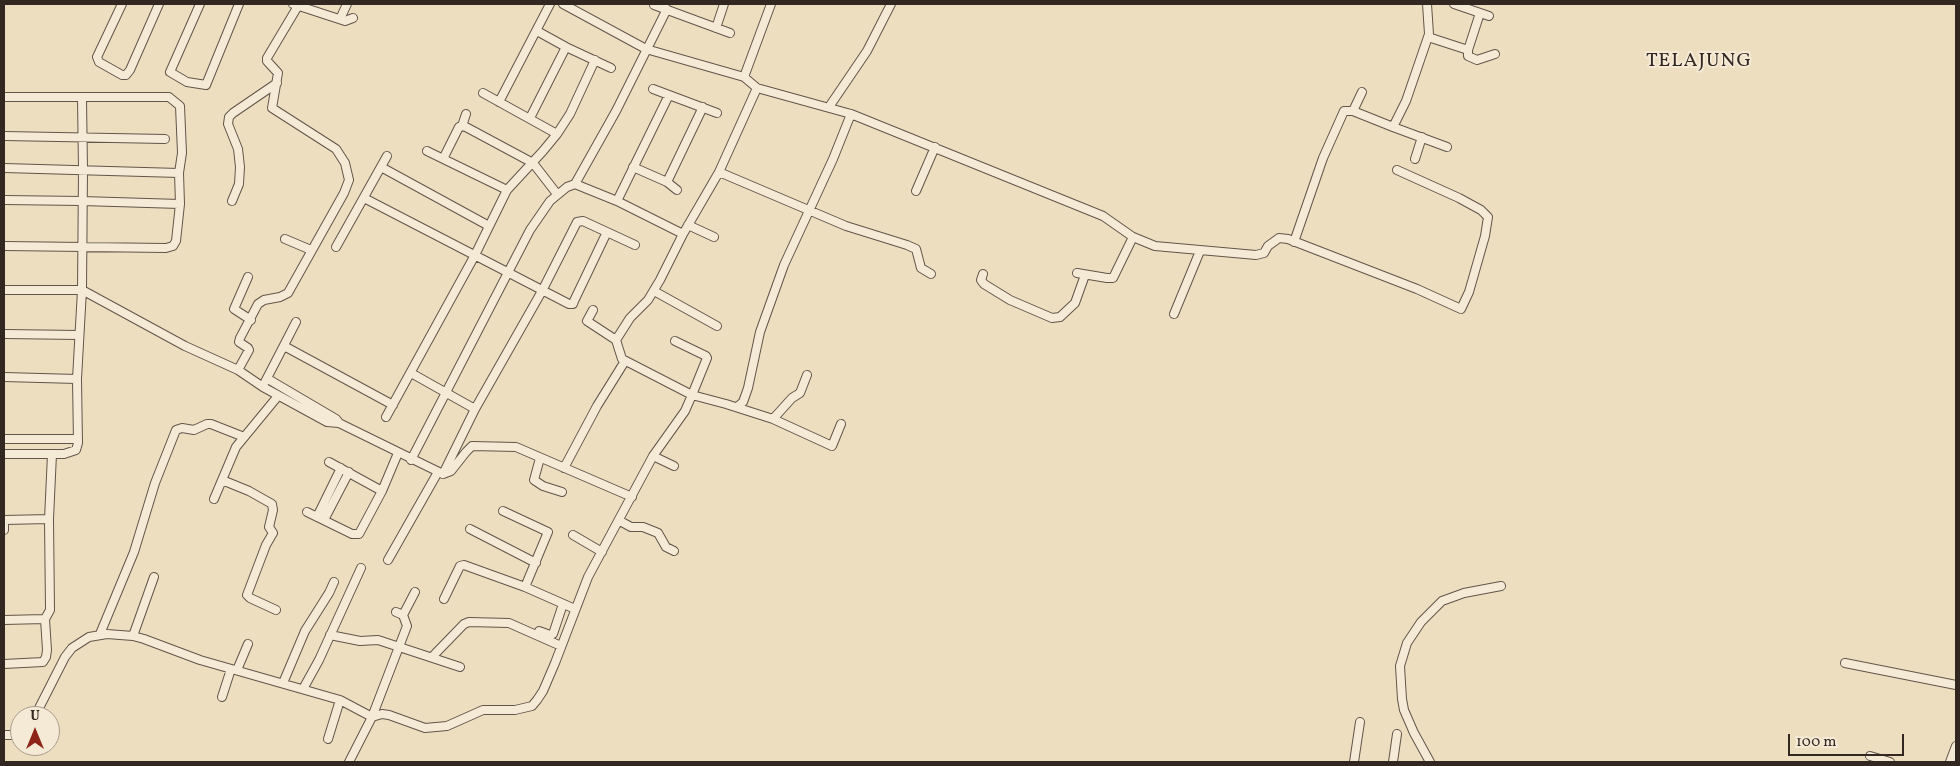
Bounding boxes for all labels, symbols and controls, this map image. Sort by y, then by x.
district label: TELAJUNG [1645,50,1753,74]
north arrow [10,706,60,756]
text: U [30,707,40,726]
scale bar [1790,724,1906,756]
text: 100 m [1796,732,1836,753]

